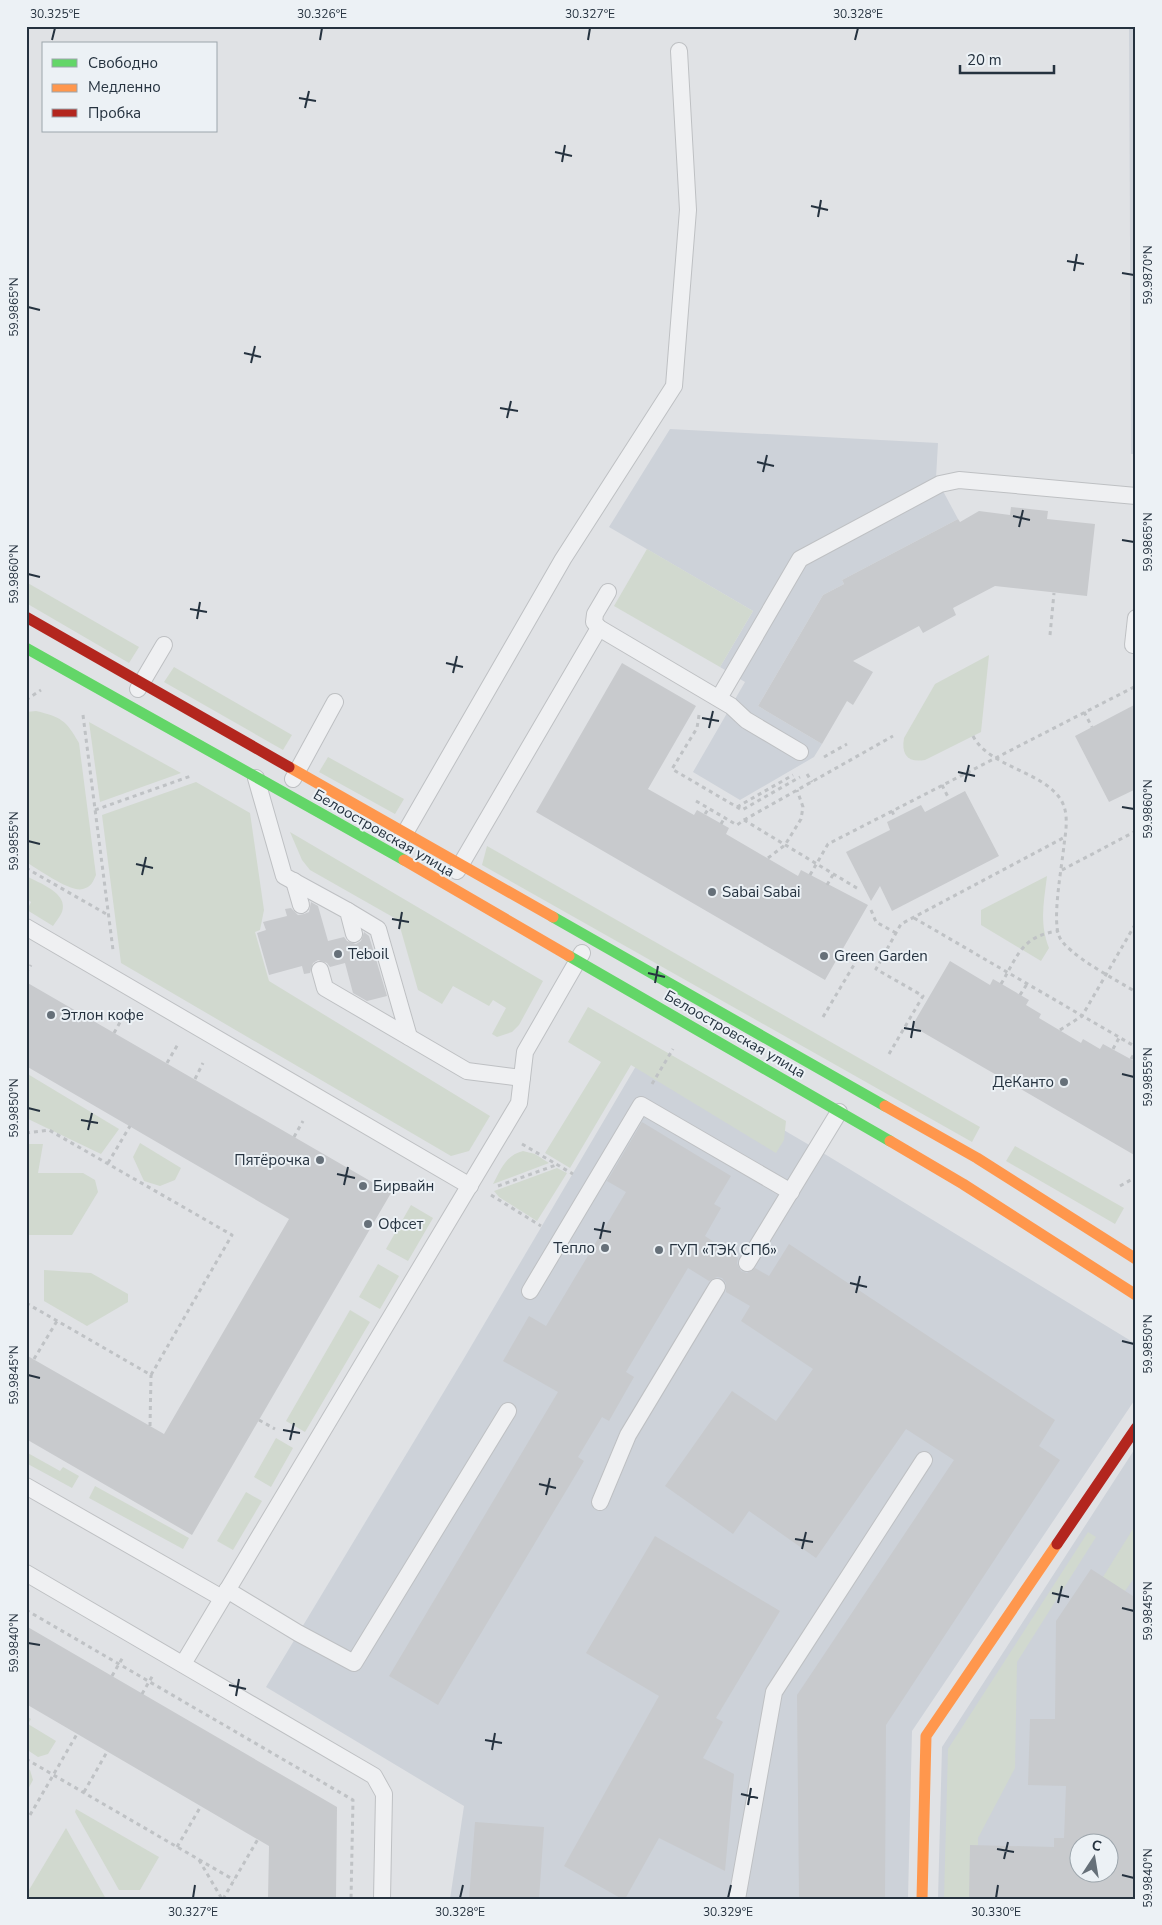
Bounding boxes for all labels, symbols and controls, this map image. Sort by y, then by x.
text: 30.325°E [30,6,80,22]
text: 30.326°E [297,6,347,22]
text: 30.327°E [565,6,615,22]
text: 30.328°E [833,6,883,22]
legend [42,42,218,132]
scale bar [960,42,1053,74]
text: 20 m [967,50,1002,70]
text: Свободно [88,53,158,73]
text: Медленно [88,77,161,97]
text: Пробка [88,103,141,123]
text: 59.9870°N [1140,245,1156,305]
text: 59.9865°N [6,277,22,337]
text: 59.9865°N [1140,512,1156,572]
text: 59.9860°N [6,544,22,604]
text: 59.9860°N [1140,779,1156,839]
street label: Белоостровская улица [310,784,458,882]
text: 59.9855°N [6,811,22,871]
place label: Sabai Sabai [722,882,801,902]
marker: Sabai Sabai [706,886,718,898]
place label: Teboil [348,944,389,964]
place label: Green Garden [834,946,928,966]
marker: Teboil [332,948,344,960]
marker: Green Garden [818,950,830,962]
street label: Белоостровская улица [661,985,809,1083]
place label: Этлон кофе [61,1005,144,1025]
marker: Этлон кофе [45,1009,57,1021]
text: 59.9855°N [1140,1047,1156,1107]
place label: ДеКанто [993,1072,1054,1092]
marker: ДеКанто [1058,1076,1070,1088]
text: 59.9850°N [6,1078,22,1138]
place label: Пятёрочка [234,1150,310,1170]
marker: Пятёрочка [314,1154,326,1166]
place label: Бирвайн [373,1176,434,1196]
marker: Бирвайн [357,1180,369,1192]
place label: Офсет [378,1214,424,1234]
marker: Офсет [362,1218,374,1230]
place label: Тепло [553,1238,595,1258]
place label: ГУП «ТЭК СПб» [669,1240,777,1260]
marker: Тепло [599,1242,611,1254]
marker: ГУП «ТЭК СПб» [653,1244,665,1256]
text: 59.9850°N [1140,1314,1156,1374]
text: 59.9845°N [6,1345,22,1405]
text: 59.9845°N [1140,1581,1156,1641]
text: 59.9840°N [6,1613,22,1673]
north arrow [1070,1832,1120,1882]
text: С [1090,1835,1104,1856]
text: 59.9840°N [1140,1848,1156,1908]
text: 30.327°E [168,1904,218,1920]
text: 30.328°E [435,1904,485,1920]
text: 30.329°E [703,1904,753,1920]
text: 30.330°E [971,1904,1021,1920]

